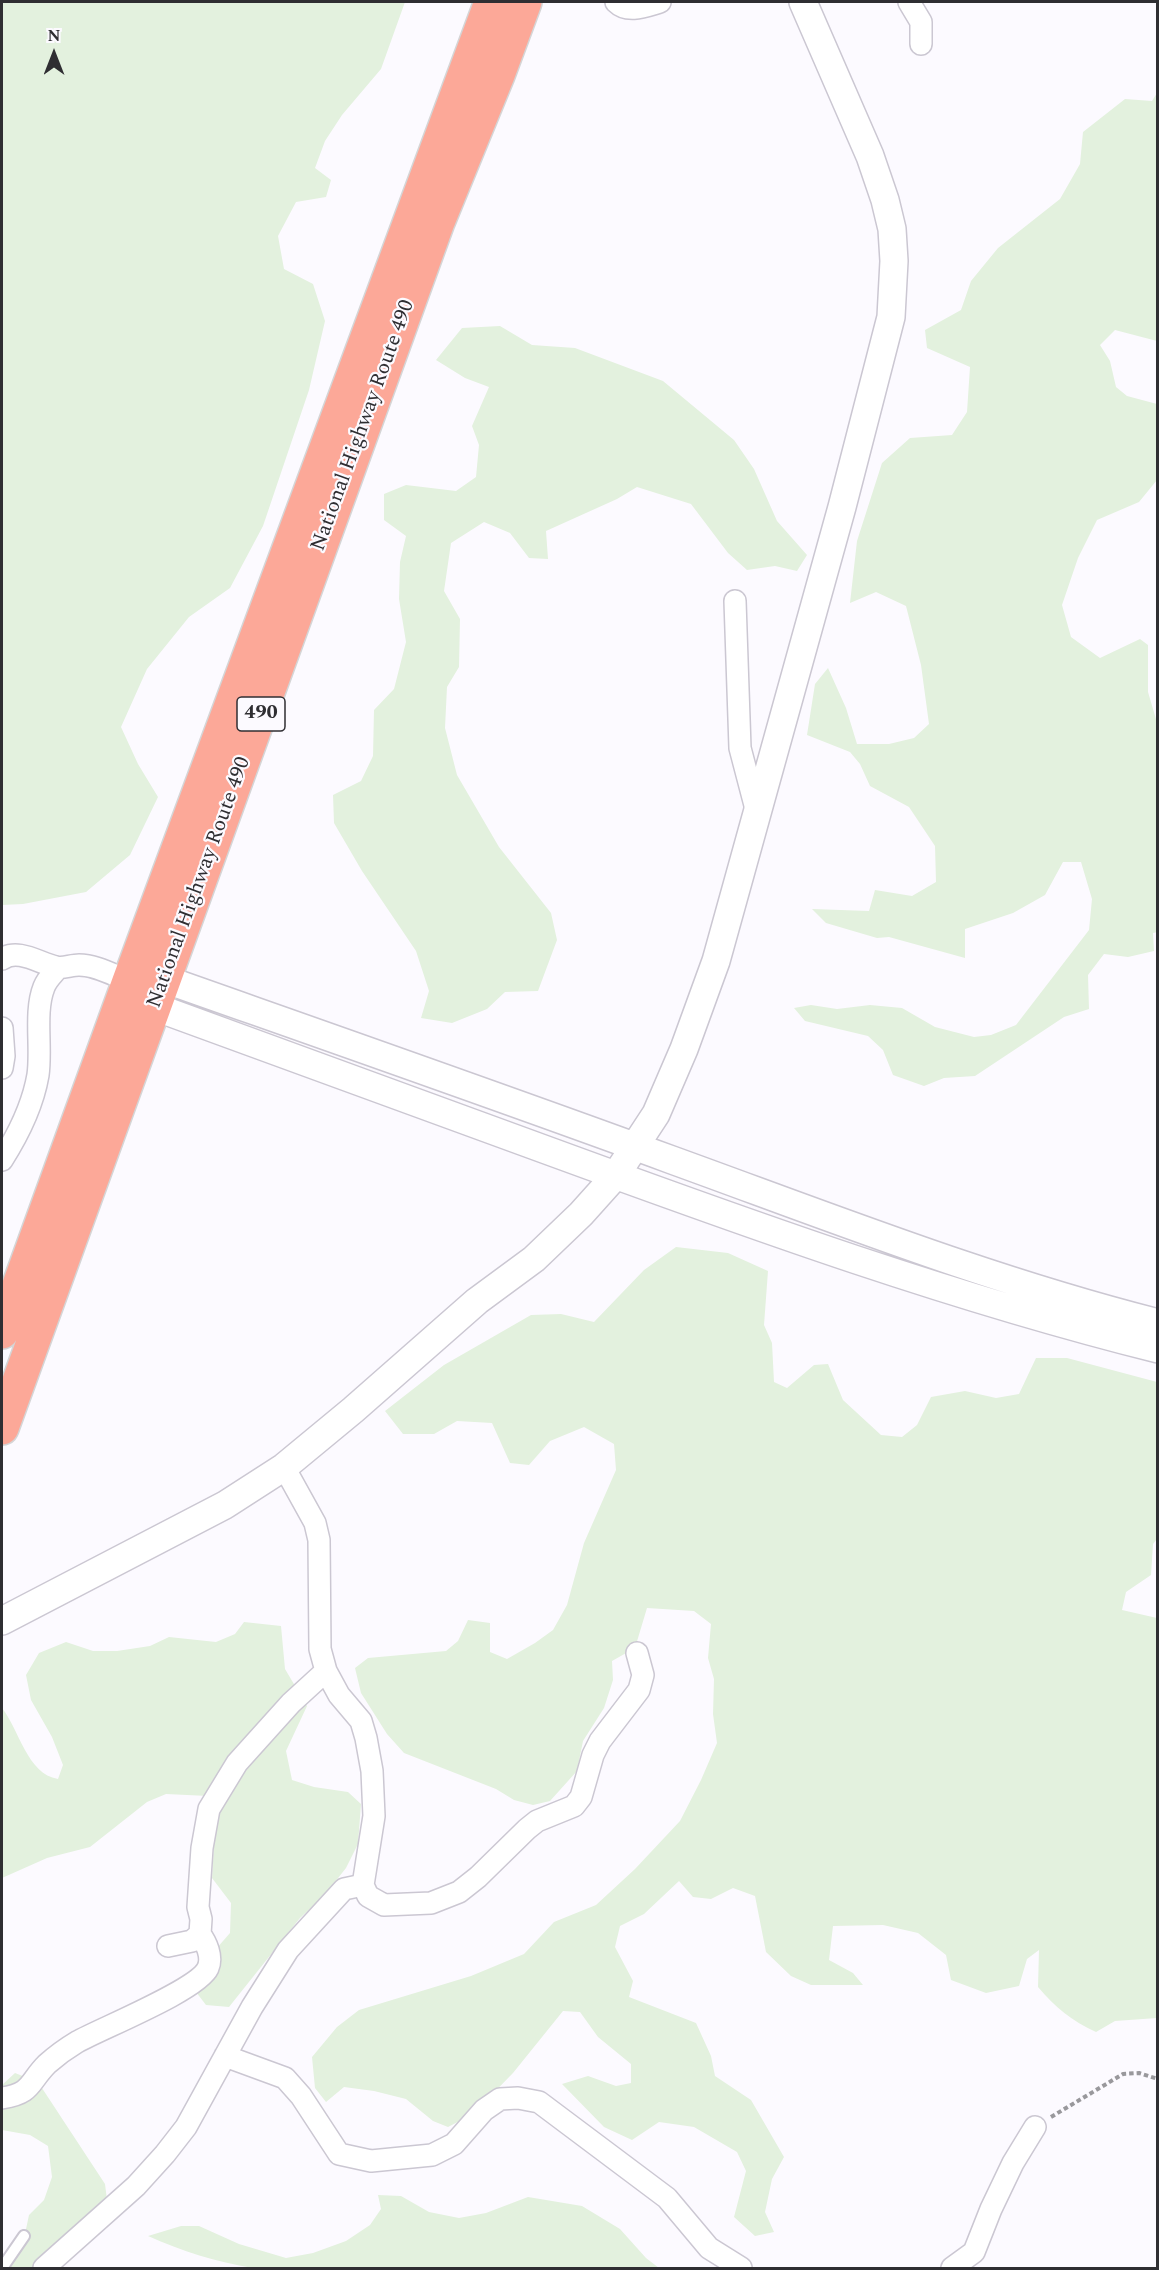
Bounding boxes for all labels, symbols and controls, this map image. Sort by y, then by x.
north arrow [24,24,84,84]
text: N [47,24,61,48]
street label: National Highway Route 490 [307,297,421,555]
road number: 490 [237,697,285,731]
street label: National Highway Route 490 [143,754,257,1012]

